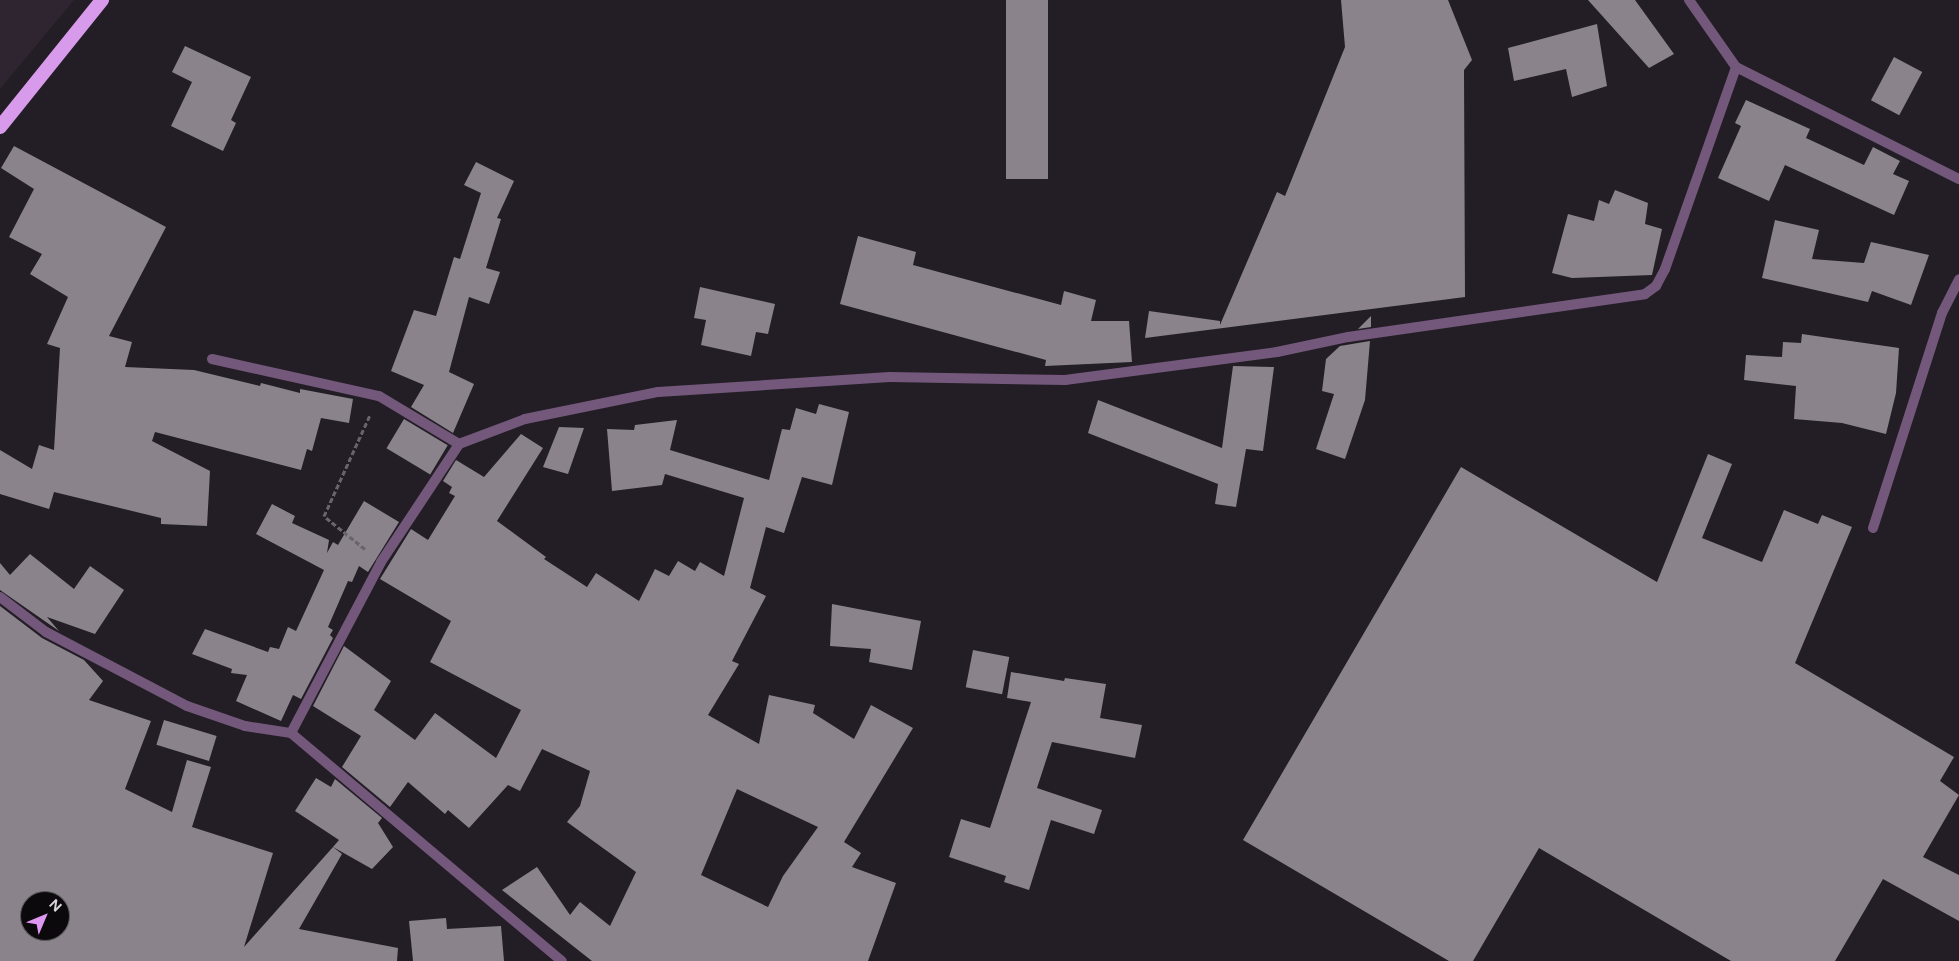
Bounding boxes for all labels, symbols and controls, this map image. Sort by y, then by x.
north arrow [20,891,70,941]
text: N [45,896,65,916]

